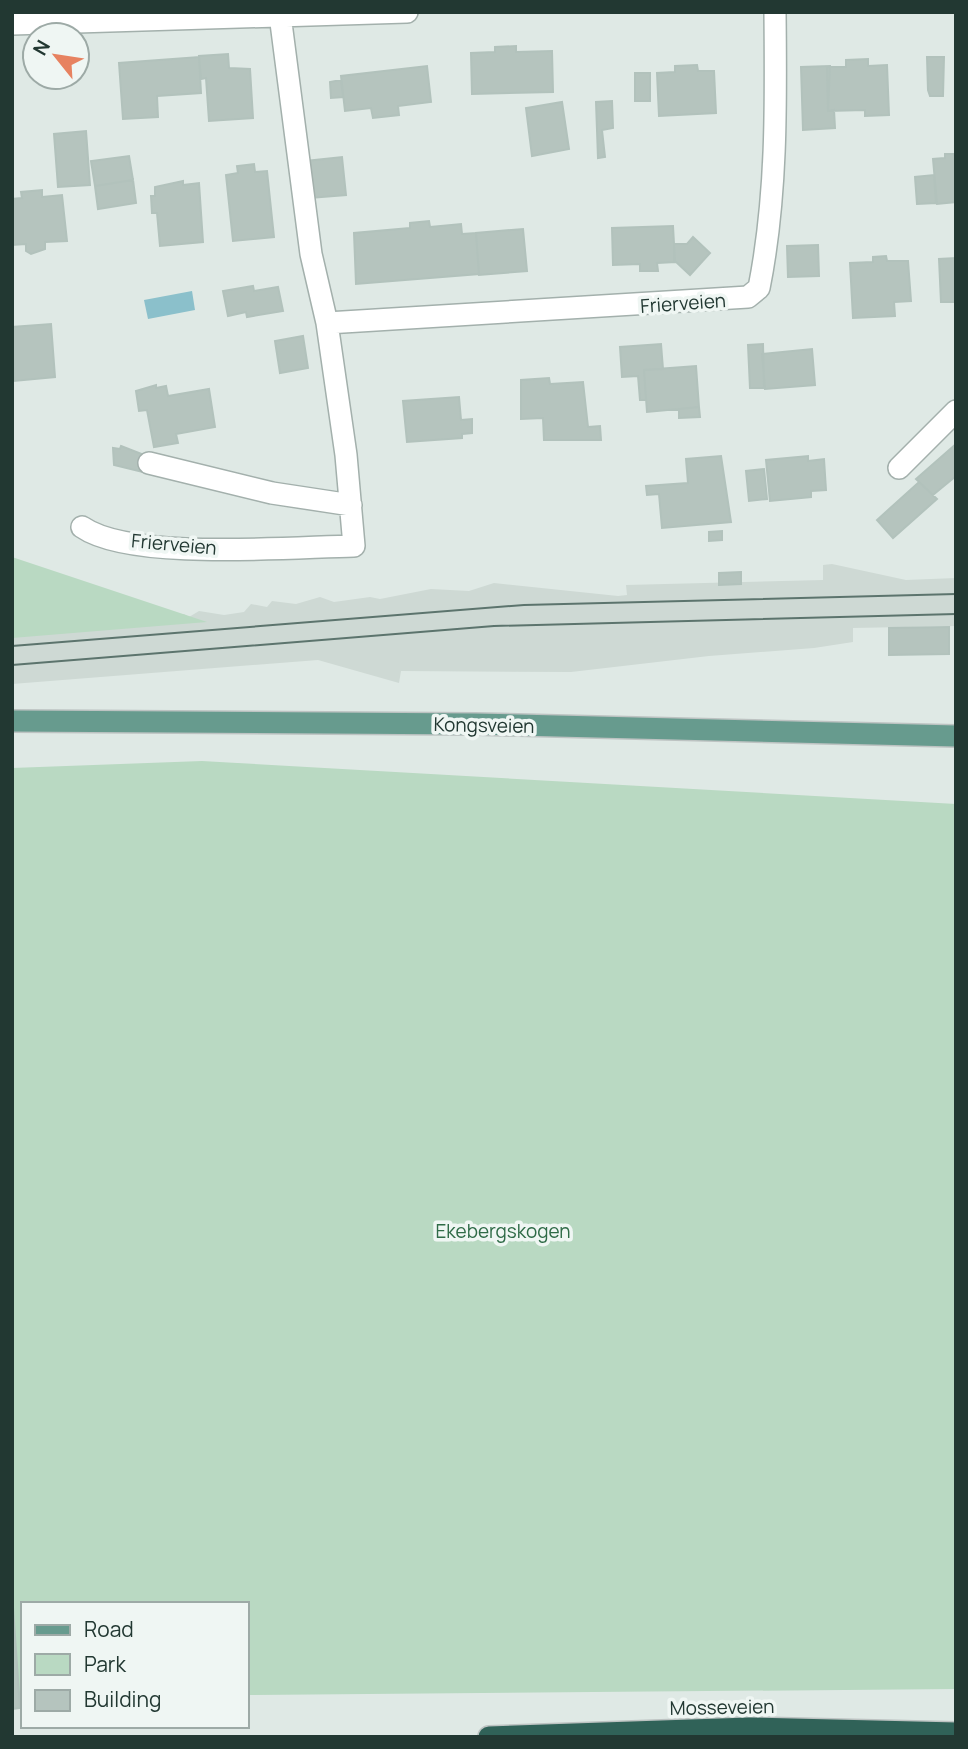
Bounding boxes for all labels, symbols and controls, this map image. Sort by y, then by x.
north arrow [21,21,91,91]
text: N [27,35,56,60]
street label: Frierveien [639,287,727,319]
street label: Frierveien [130,527,218,561]
street label: Kongsveien [433,711,535,739]
park label: Ekebergskogen [435,1218,571,1244]
legend [21,1602,248,1728]
text: Road [84,1615,134,1643]
text: Park [84,1650,126,1678]
text: Building [84,1685,161,1713]
street label: Mosseveien [669,1693,775,1721]

